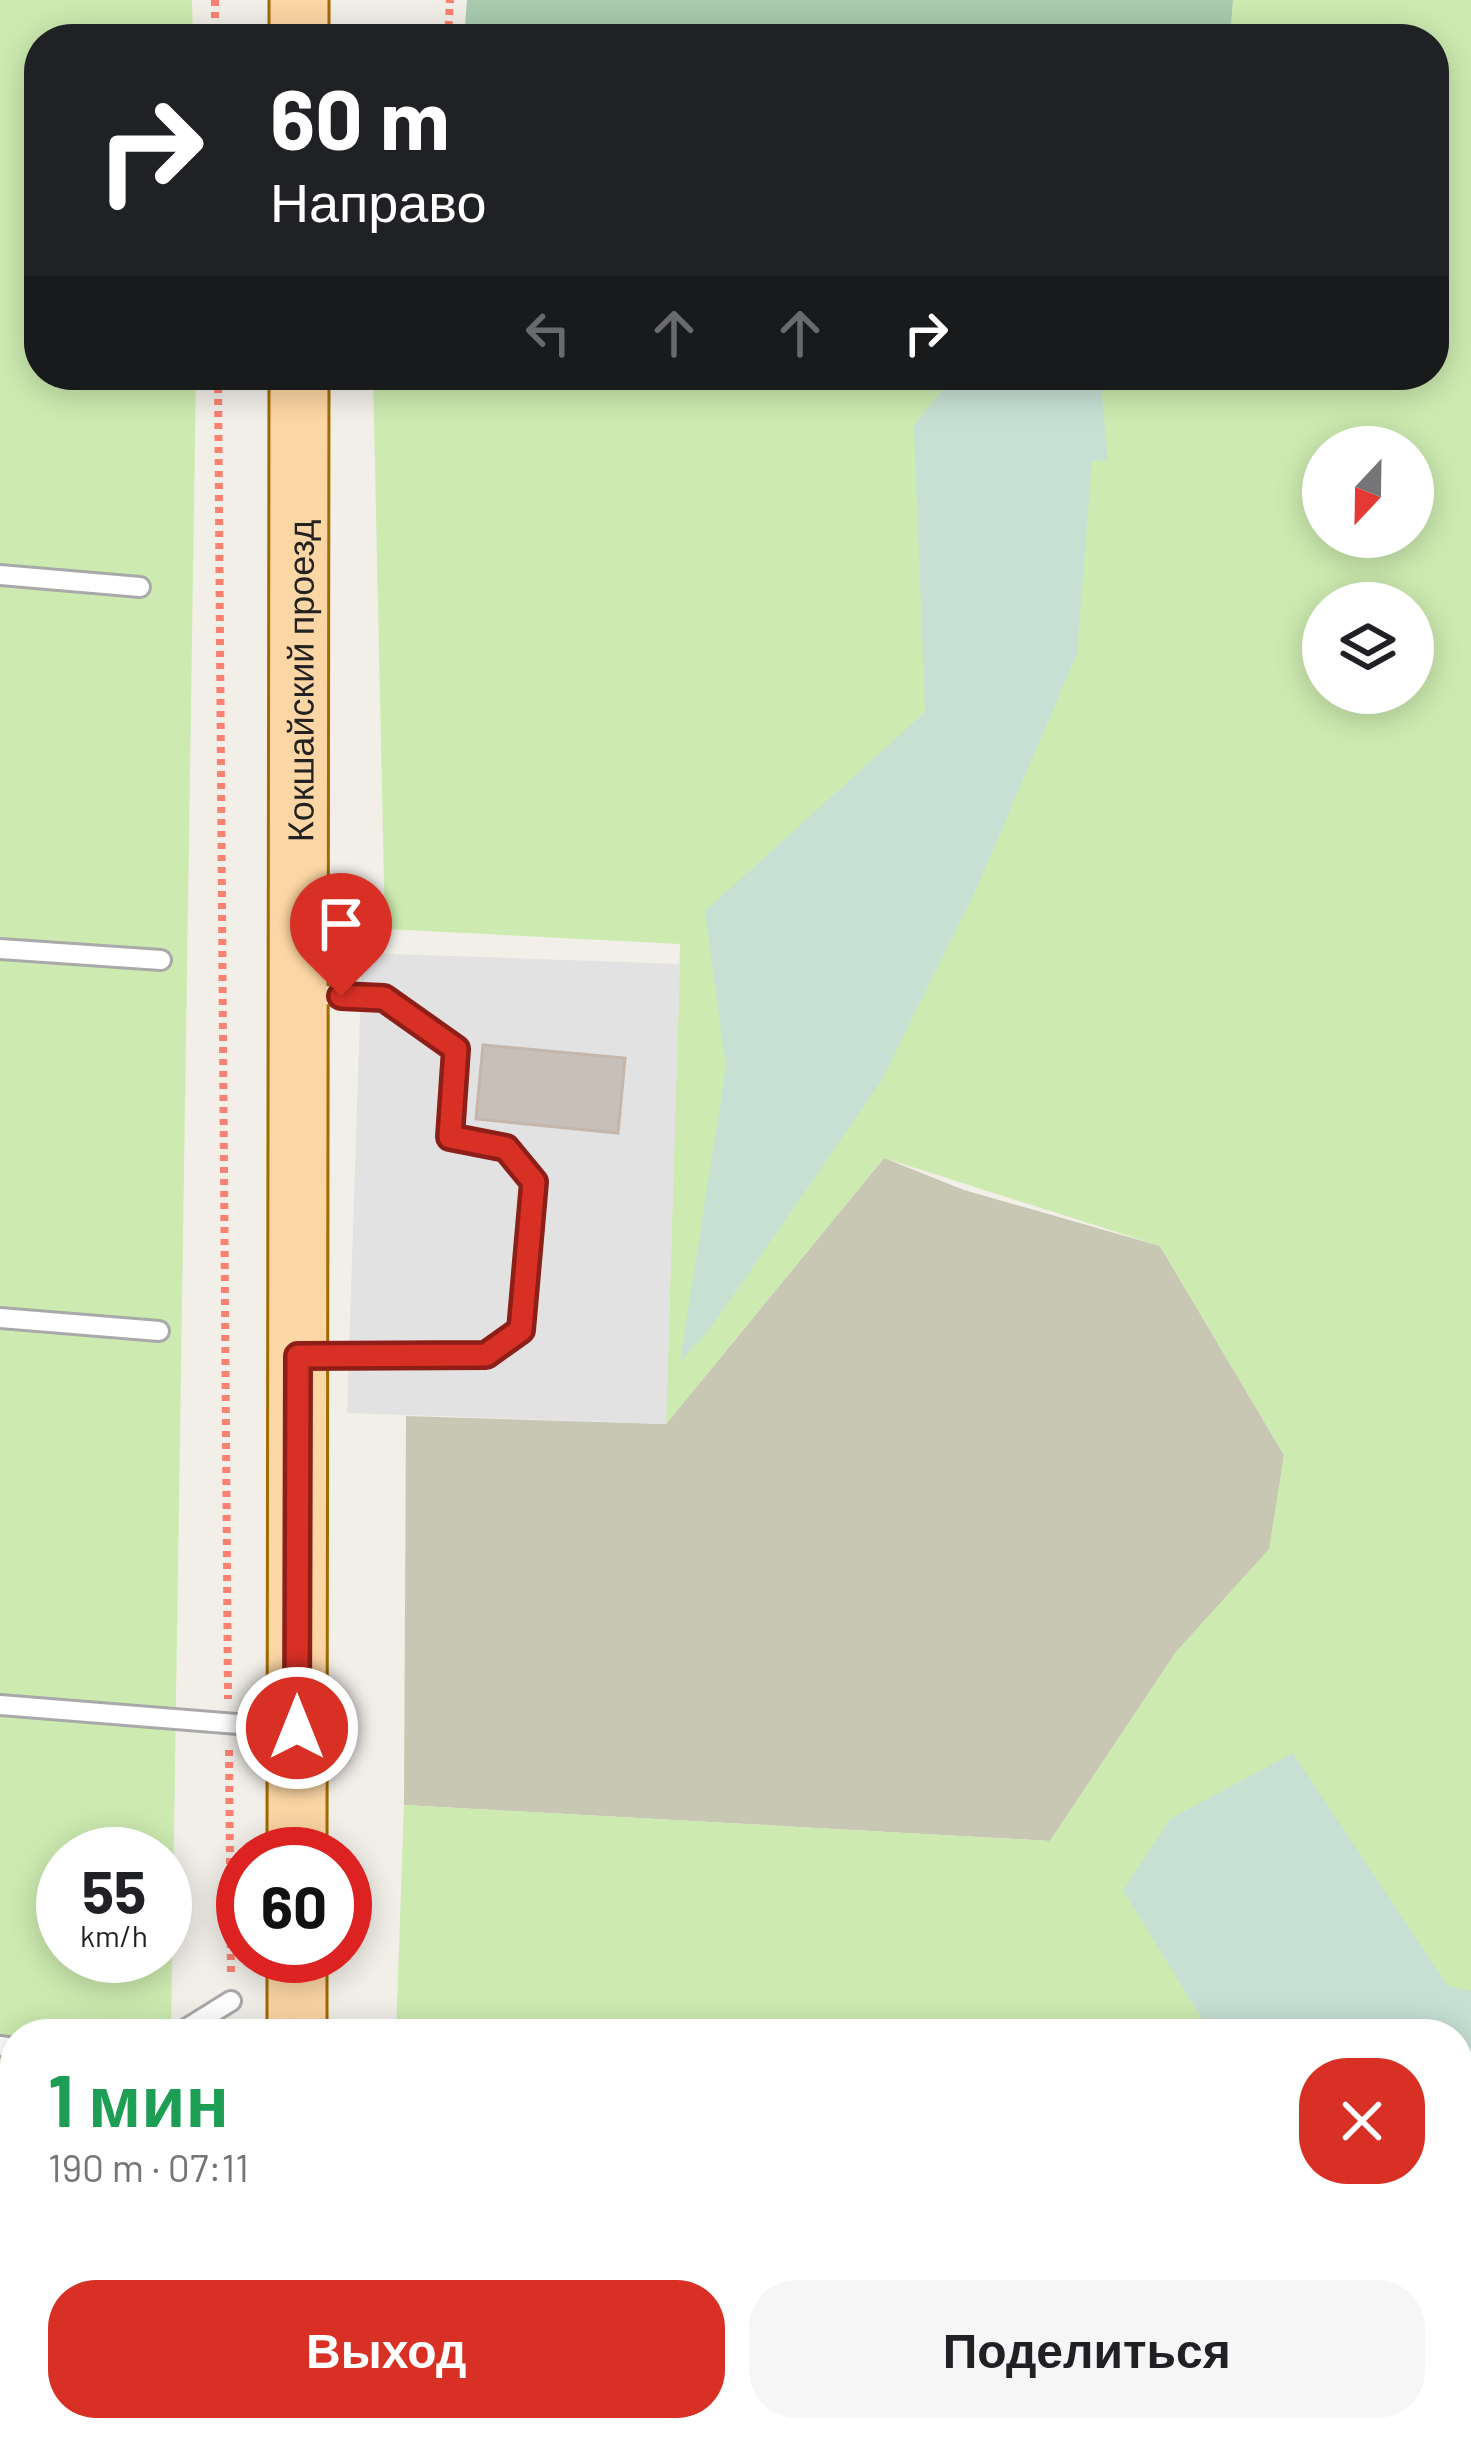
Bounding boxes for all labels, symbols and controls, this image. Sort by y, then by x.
text: 60 m [270,66,450,167]
icon: right [72,72,228,228]
text: Направо [270,168,486,233]
icon: left [515,300,581,366]
icon: ahead [641,300,707,366]
icon: ahead [767,300,833,366]
icon: right [893,300,959,366]
north arrow [1302,426,1434,558]
map controls [1302,426,1434,714]
street label: Кокшайский проезд [277,520,321,842]
button: layers [1302,582,1434,714]
pin [290,873,392,996]
icon: arrive [308,891,374,957]
position arrow [234,1665,360,1791]
speed limit sign: 60 [216,1827,372,1983]
text: 55 [82,1854,146,1926]
text: km/h [80,1917,148,1953]
text: 1 мин [48,2055,229,2141]
button: close [1299,2058,1425,2184]
text: 190 m · 07:11 [48,2143,249,2190]
button: Выход [48,2280,725,2418]
button: Поделиться [749,2280,1425,2418]

